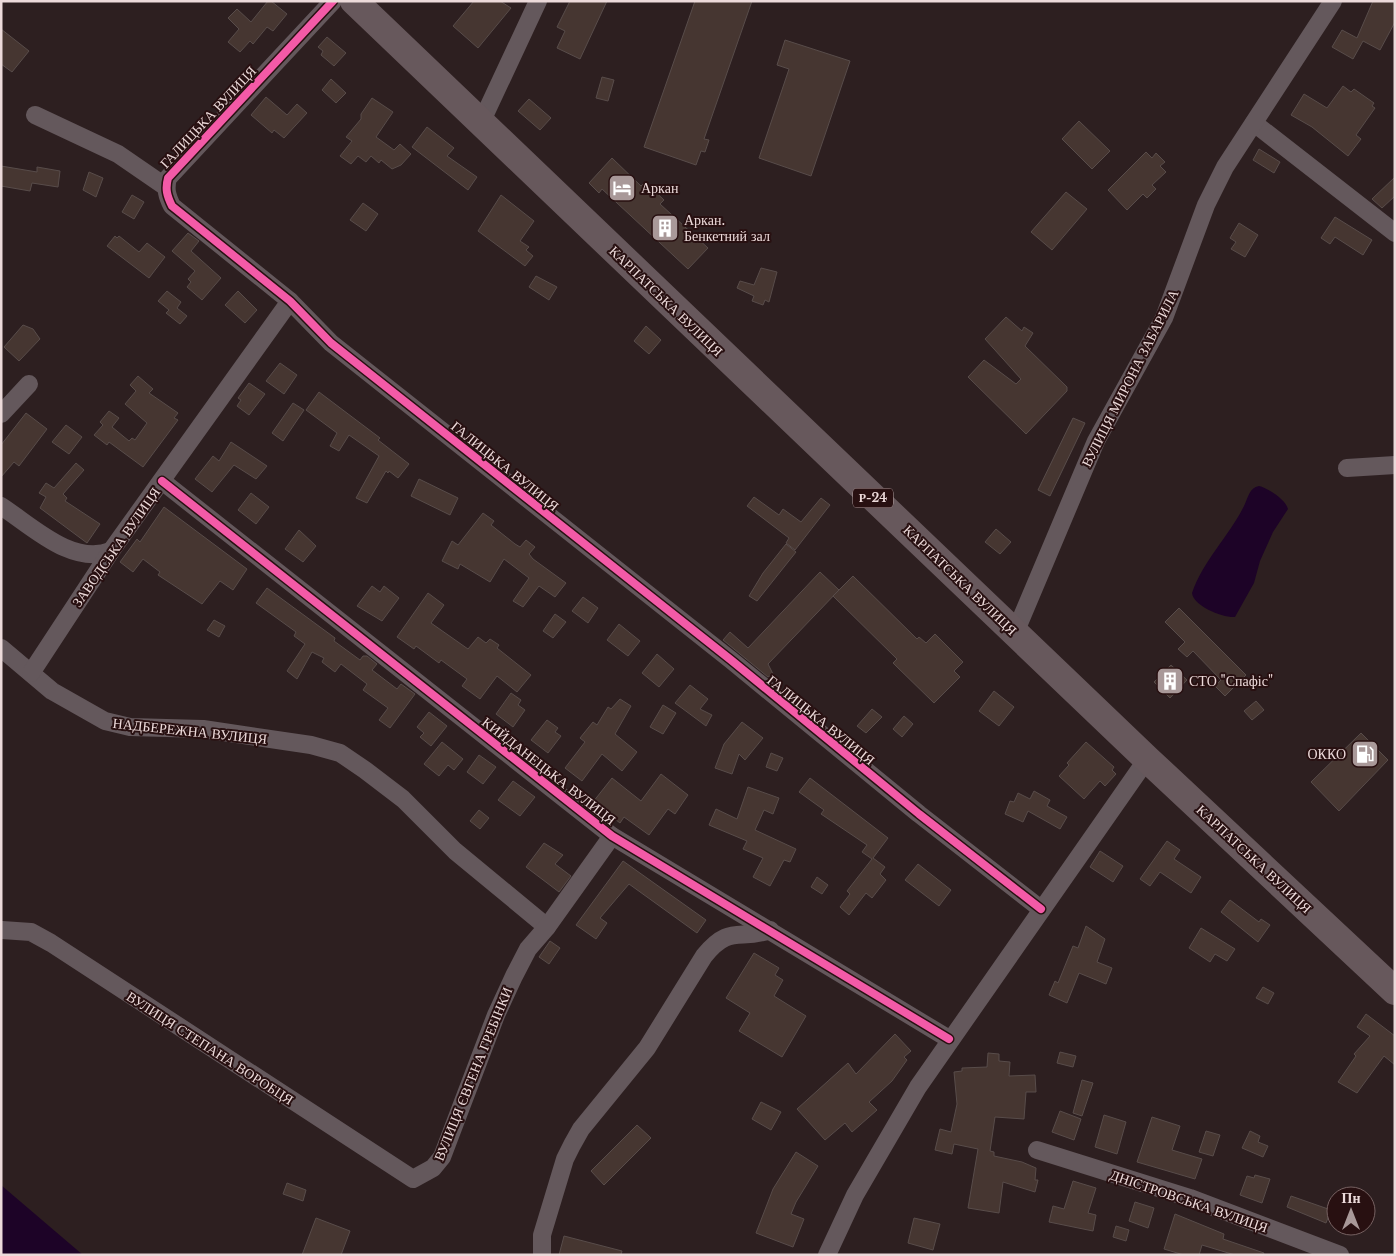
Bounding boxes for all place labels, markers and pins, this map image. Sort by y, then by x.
hotel icon: Аркан [607,173,637,203]
place label: Аркан [641,179,679,197]
place label: Аркан. Бенкетний зал [684,211,770,245]
building icon: Аркан. Бенкетний зал [650,213,680,243]
building icon: СТО "Спафіс" [1155,666,1185,696]
place label: СТО "Спафіс" [1189,672,1273,690]
fuel station icon: ОККО [1350,739,1380,769]
place label: ОККО [1307,745,1346,763]

